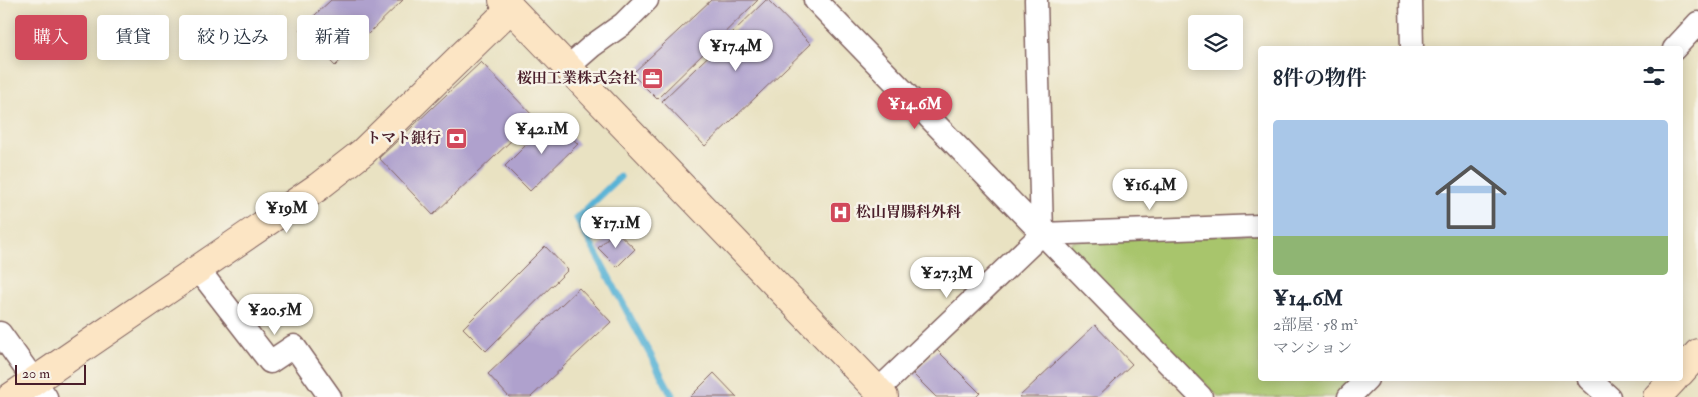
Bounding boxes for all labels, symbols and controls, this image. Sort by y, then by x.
chip: 購入 [15,15,87,60]
chip: 賃貸 [97,15,169,60]
chip: 絞り込み [179,15,287,60]
chip: 新着 [297,15,369,60]
map controls [1188,15,1243,70]
button: layers [1188,15,1243,70]
pin: ¥17.4M [695,30,777,72]
text: ¥17.4M [710,36,762,56]
icon: filters [1640,62,1668,90]
text: 8件の物件 [1273,65,1367,92]
office icon: 桜田工業株式会社 [641,66,665,90]
place label: 桜田工業株式会社 [517,69,637,88]
pin: ¥14.6M [874,88,956,130]
text: ¥14.6M [888,94,942,114]
pin: ¥42.1M [501,112,583,155]
text: ¥42.1M [515,119,569,139]
bank icon: トマト銀行 [445,126,469,150]
place label: トマト銀行 [366,129,441,148]
icon: home [1426,152,1516,242]
pin: ¥16.4M [1109,168,1191,211]
text: ¥16.4M [1123,175,1177,195]
pin: ¥19M [257,192,317,234]
text: ¥19M [266,198,308,218]
hospital icon: 松山胃腸科外科 [828,200,852,224]
place label: 松山胃腸科外科 [856,203,961,222]
pin: ¥17.1M [575,206,657,249]
text: ¥17.1M [591,213,641,233]
pin: ¥27.3M [906,256,988,299]
text: ¥27.3M [921,263,973,283]
text: ¥14.6M [1273,285,1343,312]
pin: ¥20.5M [234,294,316,336]
text: ¥20.5M [248,300,302,320]
text: 2部屋 · 58 m² [1273,315,1358,335]
text: マンション [1273,338,1352,358]
scale bar [15,362,86,385]
text: 20 m [22,365,50,382]

